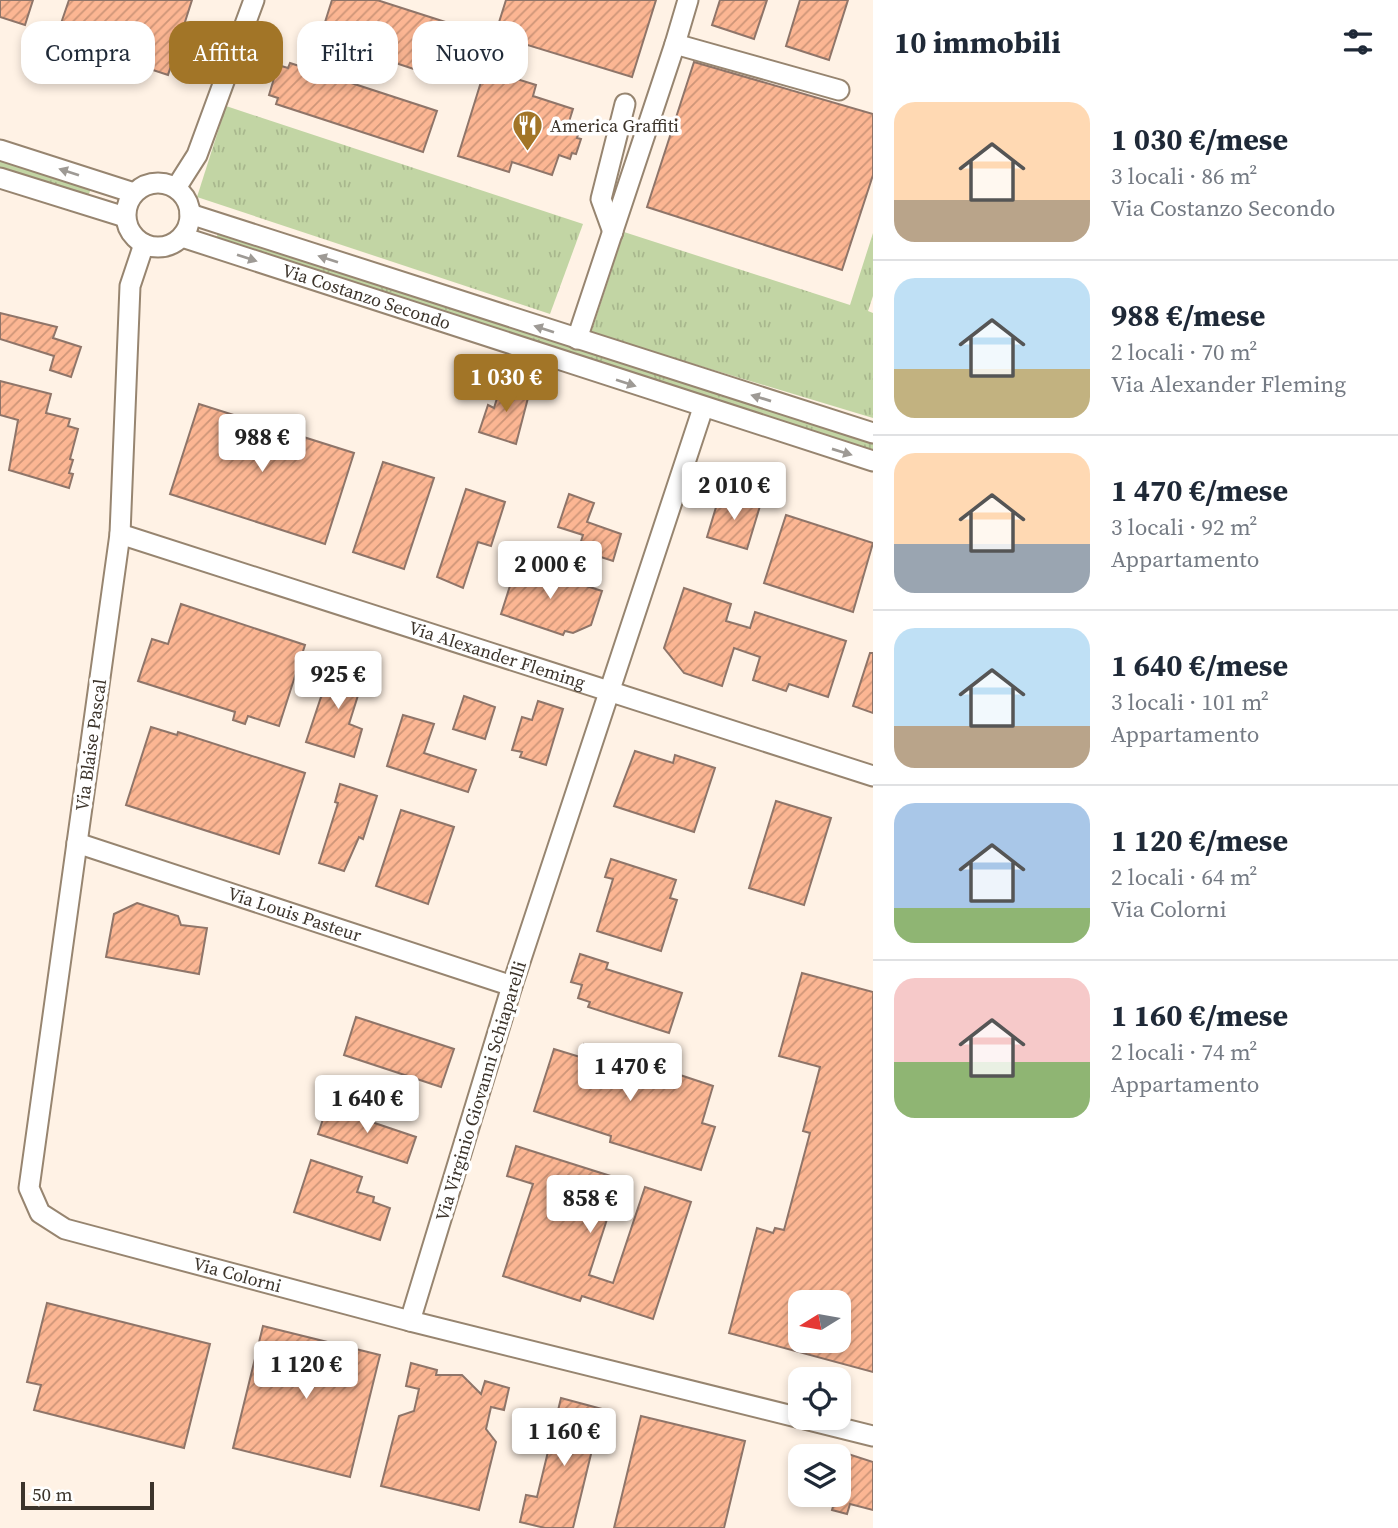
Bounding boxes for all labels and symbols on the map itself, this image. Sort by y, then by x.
restaurant icon: America Graffiti [510,109,544,153]
place label: America Graffiti [550,113,679,138]
one-way arrow [58,166,79,177]
one-way arrow [236,253,257,264]
one-way arrow [317,253,338,264]
street label: Via Costanzo Secondo [279,257,454,335]
one-way arrow [534,323,555,334]
pin: 1 030 € [441,354,571,414]
one-way arrow [615,378,636,389]
one-way arrow [750,392,771,402]
pin: 988 € [213,414,311,474]
one-way arrow [832,447,853,457]
pin: 2 010 € [669,462,799,522]
pin: 2 000 € [485,542,615,601]
street label: Via Alexander Fleming [406,615,589,695]
pin: 925 € [289,652,387,711]
street label: Via Blaise Pascal [69,677,112,813]
street label: Via Louis Pasteur [225,880,365,948]
street label: Via Virginio Giovanni Schiaparelli [429,958,532,1224]
pin: 1 470 € [565,1044,695,1103]
pin: 1 640 € [302,1076,432,1135]
pin: 858 € [541,1176,639,1235]
street label: Via Colorni [190,1251,284,1298]
north arrow [788,1290,850,1353]
pin: 1 120 € [241,1342,371,1401]
pin: 1 160 € [499,1408,629,1468]
scale bar [21,1479,154,1511]

